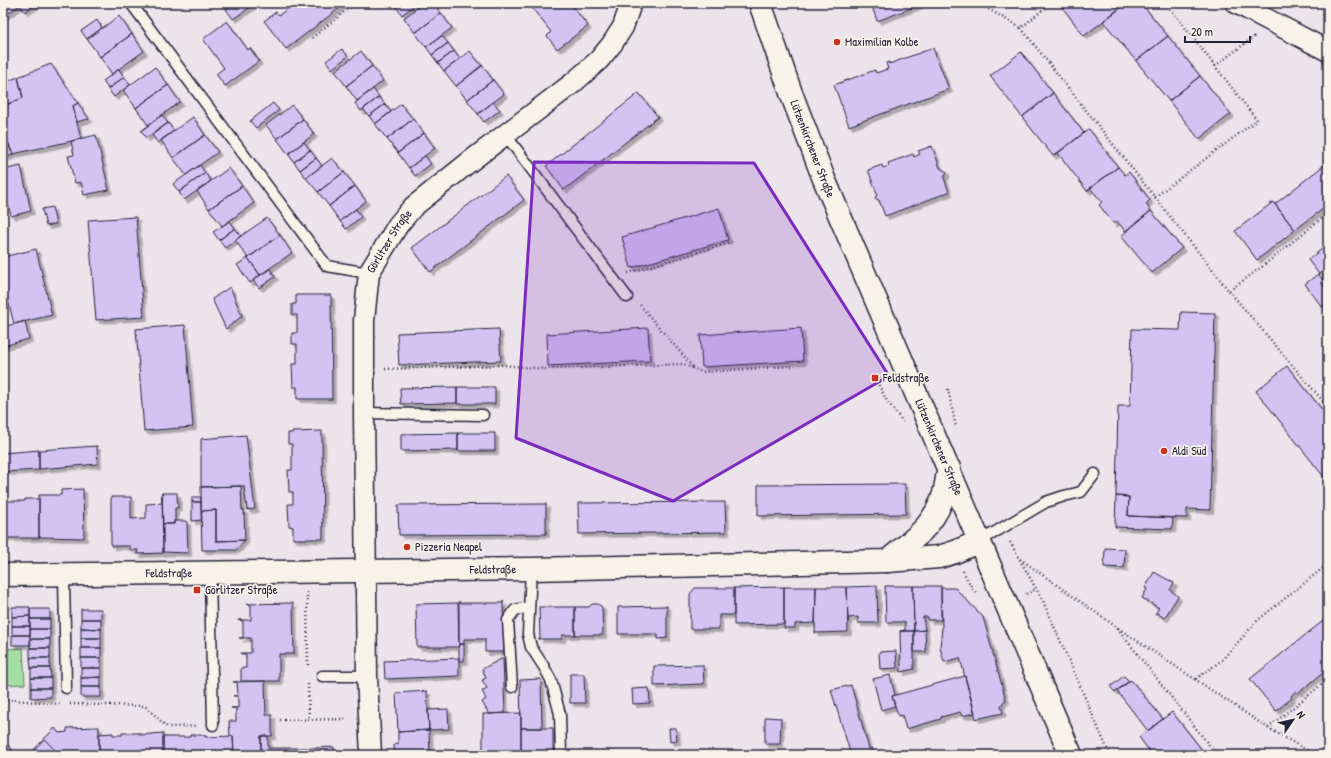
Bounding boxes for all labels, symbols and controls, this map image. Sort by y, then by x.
scale bar [1185,18,1250,44]
text: 20 m [1191,23,1213,40]
place label: Maximilian Kolbe [845,33,919,50]
marker: Maximilian Kolbe [832,37,842,47]
street label: Lützenkirchener Straße [786,97,840,200]
street label: Görlitzer Straße [362,205,416,276]
place label: Feldstraße [882,369,930,386]
marker: Feldstraße [870,373,880,383]
street label: Lützenkirchener Straße [911,396,968,498]
place label: Aldi Süd [1172,442,1206,459]
marker: Aldi Süd [1159,446,1169,456]
place label: Pizzeria Neapel [415,538,483,555]
marker: Pizzeria Neapel [402,542,412,552]
street label: Feldstraße [469,560,516,578]
street label: Feldstraße [145,564,193,581]
place label: Görlitzer Straße [205,581,278,598]
marker: Görlitzer Straße [192,585,202,595]
north arrow [1273,700,1313,740]
text: N [1294,708,1309,721]

